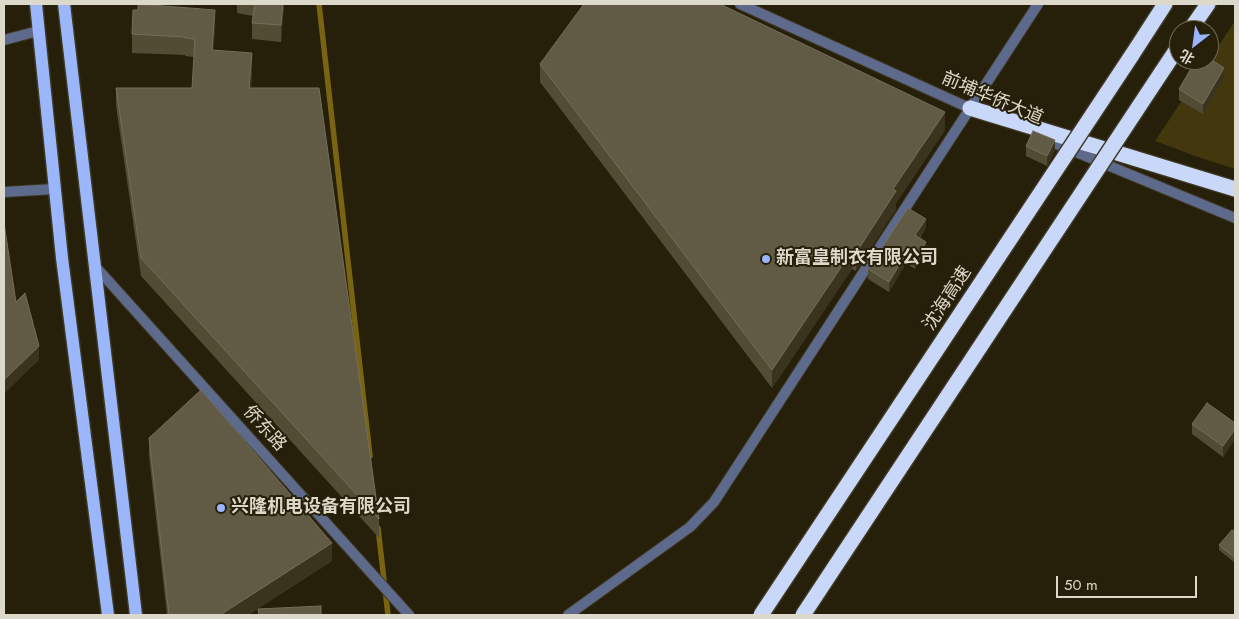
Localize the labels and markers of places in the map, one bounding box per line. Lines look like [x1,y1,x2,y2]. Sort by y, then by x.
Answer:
place label: 新富皇制衣有限公司 [776,248,938,270]
marker: 新富皇制衣有限公司 [760,253,772,265]
place label: 兴隆机电设备有限公司 [231,497,411,519]
marker: 兴隆机电设备有限公司 [215,502,227,514]

